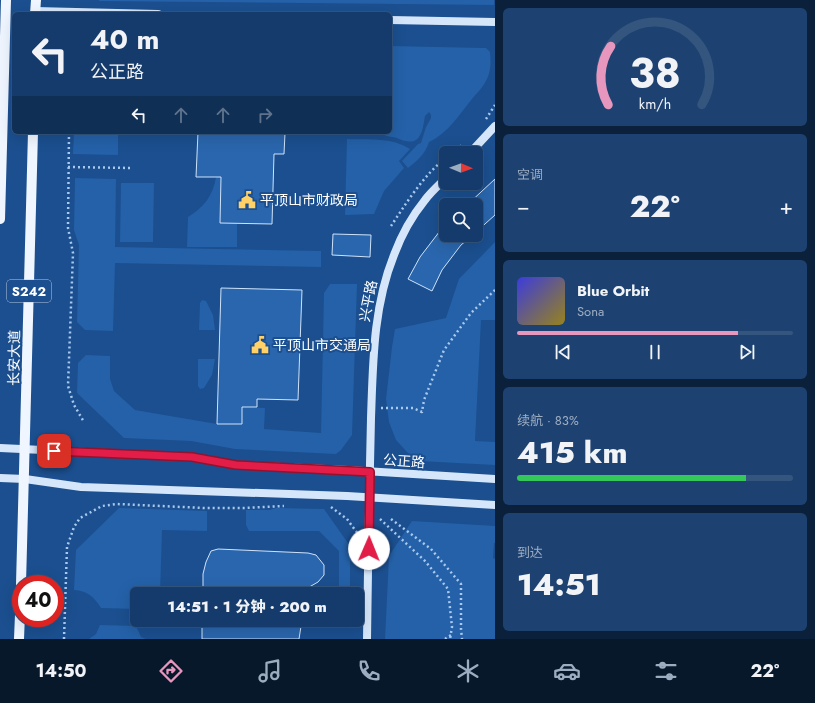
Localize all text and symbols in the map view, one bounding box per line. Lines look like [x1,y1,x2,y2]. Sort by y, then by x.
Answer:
text: 40 m [90,19,159,60]
icon: left [24,28,76,80]
text: 38 [629,43,681,104]
text: 公正路 [90,59,144,85]
text: km/h [639,94,671,114]
icon: left [128,104,150,126]
icon: ahead [170,104,192,126]
icon: ahead [212,104,234,126]
icon: right [254,104,276,126]
north arrow [439,146,483,190]
map controls [439,146,483,242]
text: 空调 [517,165,543,184]
text: 22° [630,185,680,228]
public building icon: 平顶山市财政局 [237,190,257,210]
place label: 平顶山市财政局 [260,190,358,210]
text: − [517,190,530,222]
text: + [779,190,793,222]
button: search [439,198,483,242]
street label: 兴平路 [354,278,382,324]
road number: S242 [7,280,51,302]
text: Blue Orbit [577,280,649,302]
text: Sona [577,302,604,321]
street label: 长安大道 [4,330,24,386]
public building icon: 平顶山市交通局 [250,335,270,355]
place label: 平顶山市交通局 [273,335,371,355]
icon: previous [552,341,574,363]
icon: pause [644,341,666,363]
icon: next [736,341,758,363]
text: 续航 · 83% [517,411,579,430]
text: 415 km [517,431,627,474]
pin [37,434,71,468]
icon: arrive [43,440,65,462]
street label: 公正路 [382,450,426,472]
position arrow [348,528,390,570]
text: 到达 [517,543,543,562]
text: 14:51 [517,563,601,606]
speed limit sign: 40 [12,575,64,627]
text: 14:51 · 1 分钟 · 200 m [167,596,327,618]
icon: directions [157,657,185,685]
icon: music [256,657,284,685]
icon: phone [355,657,383,685]
icon: climate [454,657,482,685]
icon: car [553,657,581,685]
icon: filters [652,657,680,685]
text: 14:50 [35,658,86,684]
text: 22° [751,658,779,684]

